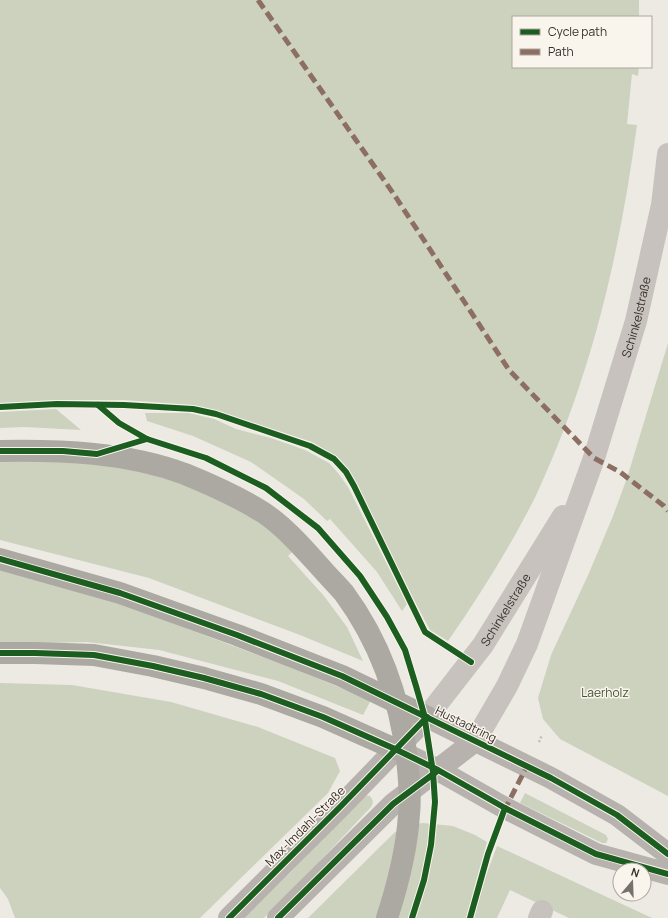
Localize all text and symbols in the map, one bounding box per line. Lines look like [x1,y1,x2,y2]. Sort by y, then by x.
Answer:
legend [512,16,652,68]
text: Cycle path [548,23,607,40]
text: Path [548,43,574,60]
street label: Schinkelstraße [617,275,654,359]
street label: Schinkelstraße [476,570,534,649]
park label: Laerholz [581,684,629,701]
street label: Hustadtring [432,702,500,746]
street label: Max-Imdahl-Straße [261,782,349,870]
north arrow [612,862,652,902]
text: N [629,864,642,880]

